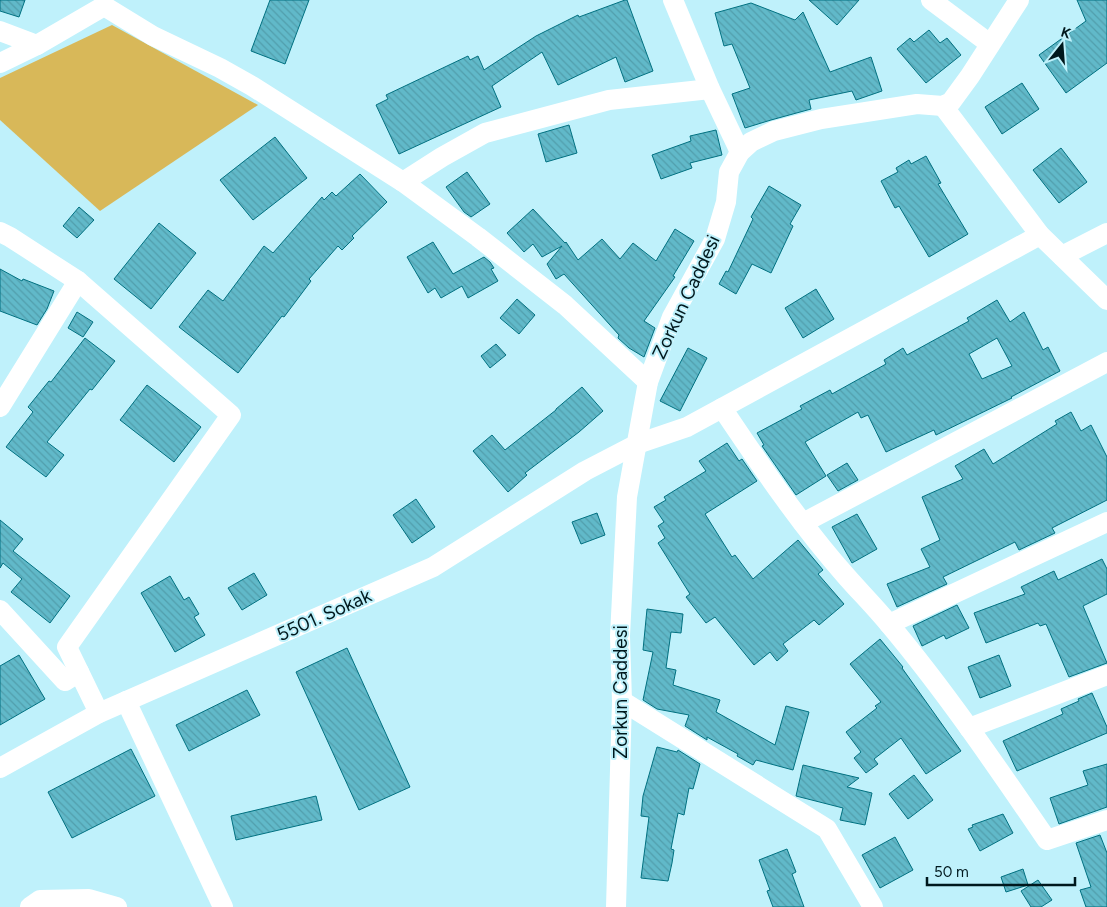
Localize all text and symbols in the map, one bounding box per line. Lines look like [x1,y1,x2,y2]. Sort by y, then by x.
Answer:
north arrow [1037,20,1087,70]
text: K [1059,24,1073,43]
street label: Zorkun Caddesi [647,231,725,363]
street label: 5501. Sokak [273,584,376,646]
street label: Zorkun Caddesi [609,625,632,759]
scale bar [927,854,1074,886]
text: 50 m [934,863,969,881]

